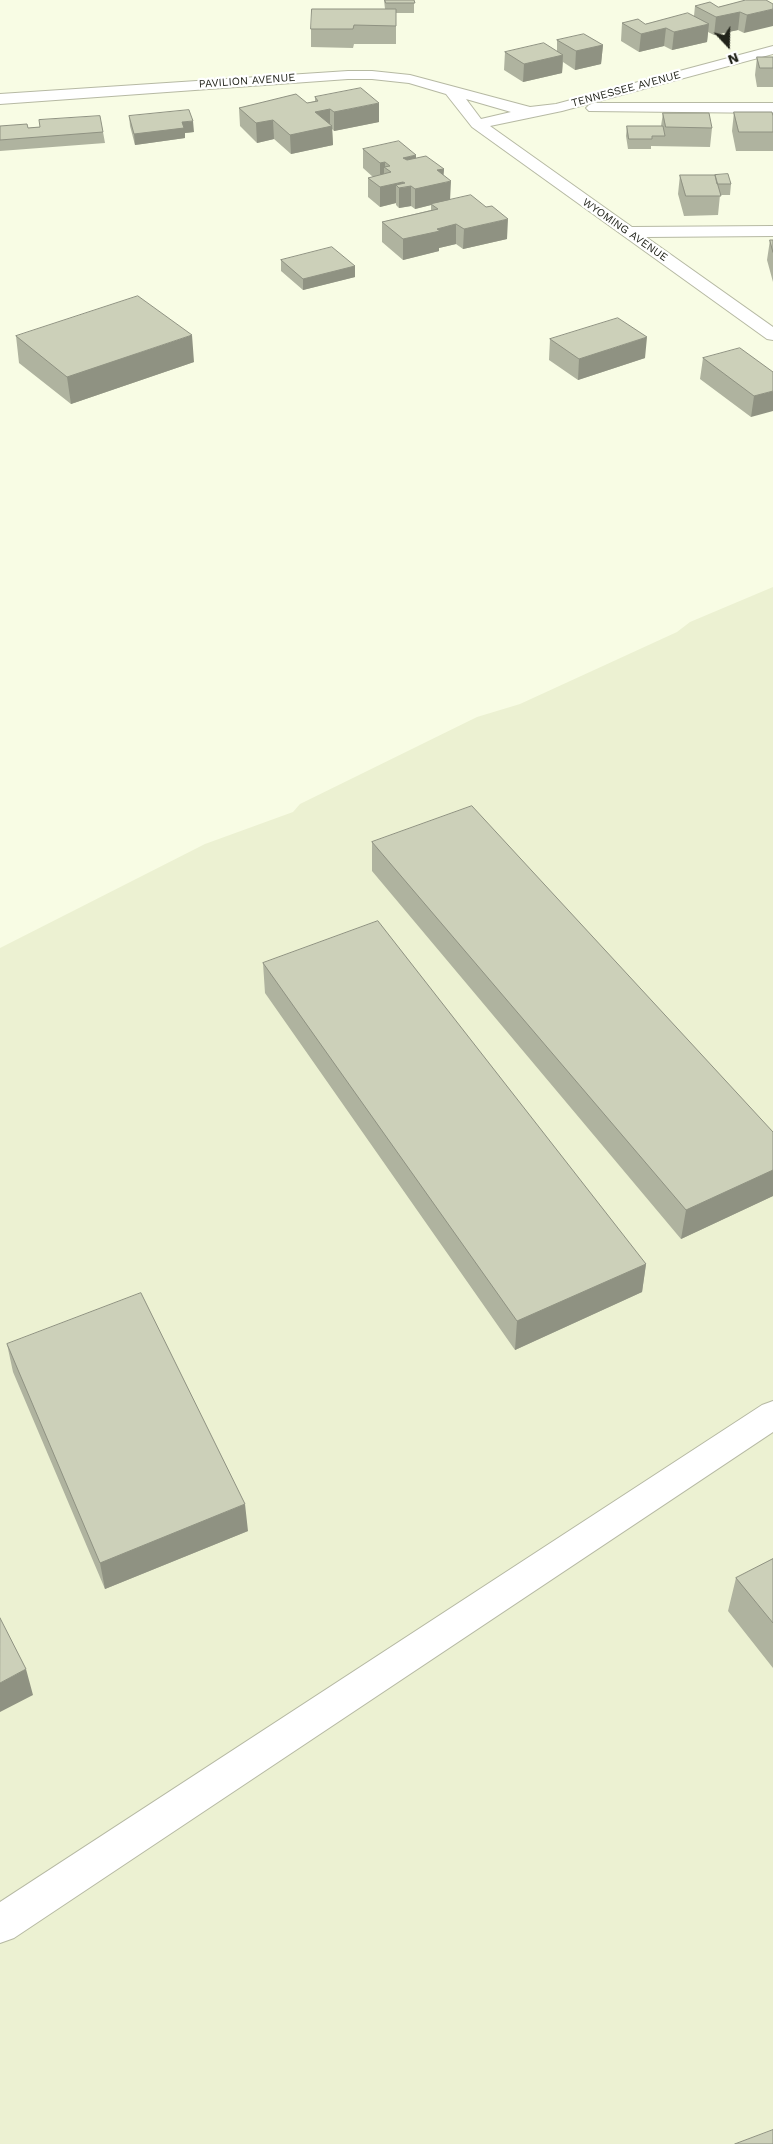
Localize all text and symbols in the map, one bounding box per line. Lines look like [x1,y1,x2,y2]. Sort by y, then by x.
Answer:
north arrow [703,20,753,70]
text: N [726,50,741,68]
street label: TENNESSEE AVENUE [570,68,682,110]
street label: PAVILION AVENUE [198,71,296,91]
street label: WYOMING AVENUE [580,196,670,264]

